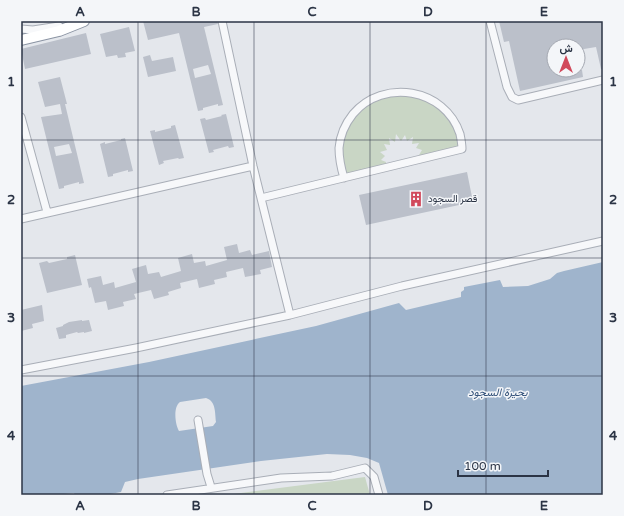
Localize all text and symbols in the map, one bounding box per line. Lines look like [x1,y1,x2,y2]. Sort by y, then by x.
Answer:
text: A [75,4,85,20]
text: B [191,4,201,20]
text: C [307,4,317,20]
text: D [423,4,433,20]
text: E [540,4,548,20]
north arrow [546,38,586,78]
text: ش [559,42,573,55]
text: 1 [7,74,15,90]
text: 1 [609,74,617,90]
building icon: قصر السجود [407,190,425,208]
text: 2 [7,192,15,208]
text: 2 [609,192,617,208]
place label: قصر السجود [428,193,478,205]
text: 3 [7,310,15,326]
text: 3 [609,310,617,326]
water label: بحيرة السجود [468,386,528,399]
text: 4 [7,428,16,444]
text: 4 [609,428,618,444]
scale bar [458,452,548,478]
text: 100 m [464,459,501,473]
text: A [75,498,85,514]
text: B [191,498,201,514]
text: C [307,498,317,514]
text: D [423,498,433,514]
text: E [540,498,548,514]

